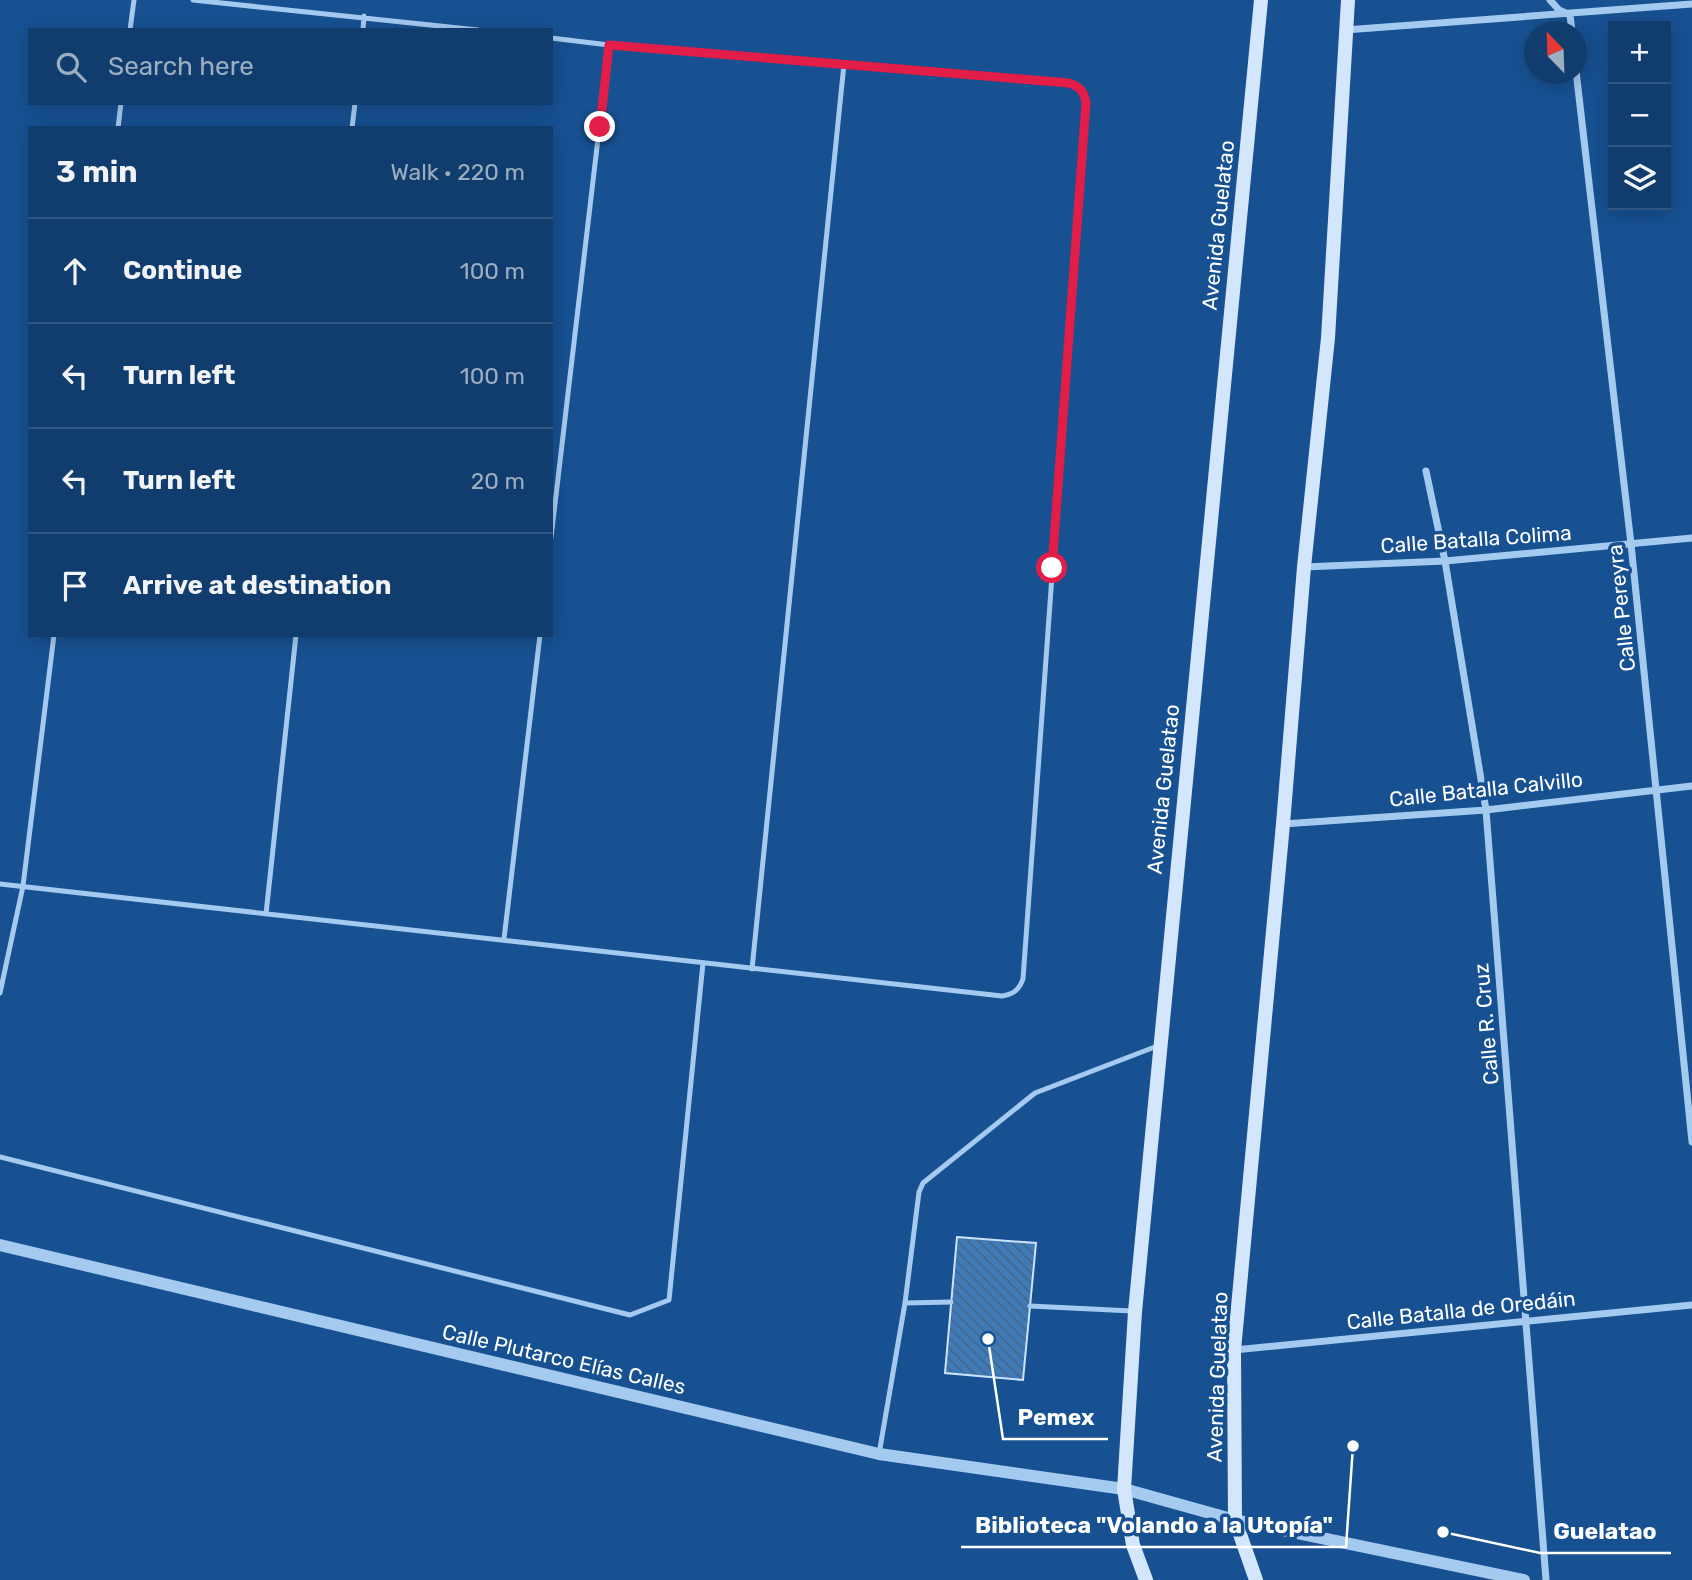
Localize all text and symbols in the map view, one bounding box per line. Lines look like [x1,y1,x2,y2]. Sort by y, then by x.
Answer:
north arrow [1524,21,1587,84]
map controls [1608,21,1671,210]
button: + [1608,21,1671,84]
search box [28,28,553,105]
icon: search [52,48,90,86]
text: Search here [108,51,254,82]
button: − [1608,84,1671,147]
route end [584,111,615,142]
street label: Avenida Guelatao [1197,139,1239,311]
button: layers [1608,147,1671,210]
text: 3 min [56,154,138,190]
text: Walk · 220 m [391,158,525,186]
icon: ahead [56,252,94,290]
text: Continue [123,255,242,286]
text: 100 m [460,257,525,285]
icon: left [56,357,94,395]
text: Turn left [123,360,235,391]
text: 100 m [460,362,525,390]
icon: left [56,462,94,500]
text: Turn left [123,465,235,496]
text: 20 m [471,467,525,495]
street label: Calle Batalla Colima [1380,520,1572,558]
street label: Calle Pereyra [1602,543,1640,673]
route start [1036,552,1067,583]
icon: arrive [56,567,94,605]
text: Arrive at destination [123,570,391,601]
street label: Avenida Guelatao [1142,703,1184,875]
street label: Calle Batalla Calvillo [1388,766,1584,812]
street label: Calle R. Cruz [1468,962,1504,1086]
street label: Calle Batalla de Oredáin [1345,1286,1577,1334]
street label: Avenida Guelatao [1202,1291,1232,1463]
street label: Calle Plutarco Elías Calles [440,1319,688,1399]
callout: Pemex [1003,1395,1108,1439]
text: Pemex [1018,1403,1095,1431]
callout: Biblioteca "Volando a la Utopía" [961,1503,1346,1547]
callout: Guelatao [1540,1509,1671,1553]
text: Biblioteca "Volando a la Utopía" [975,1511,1333,1539]
text: Guelatao [1553,1517,1657,1545]

